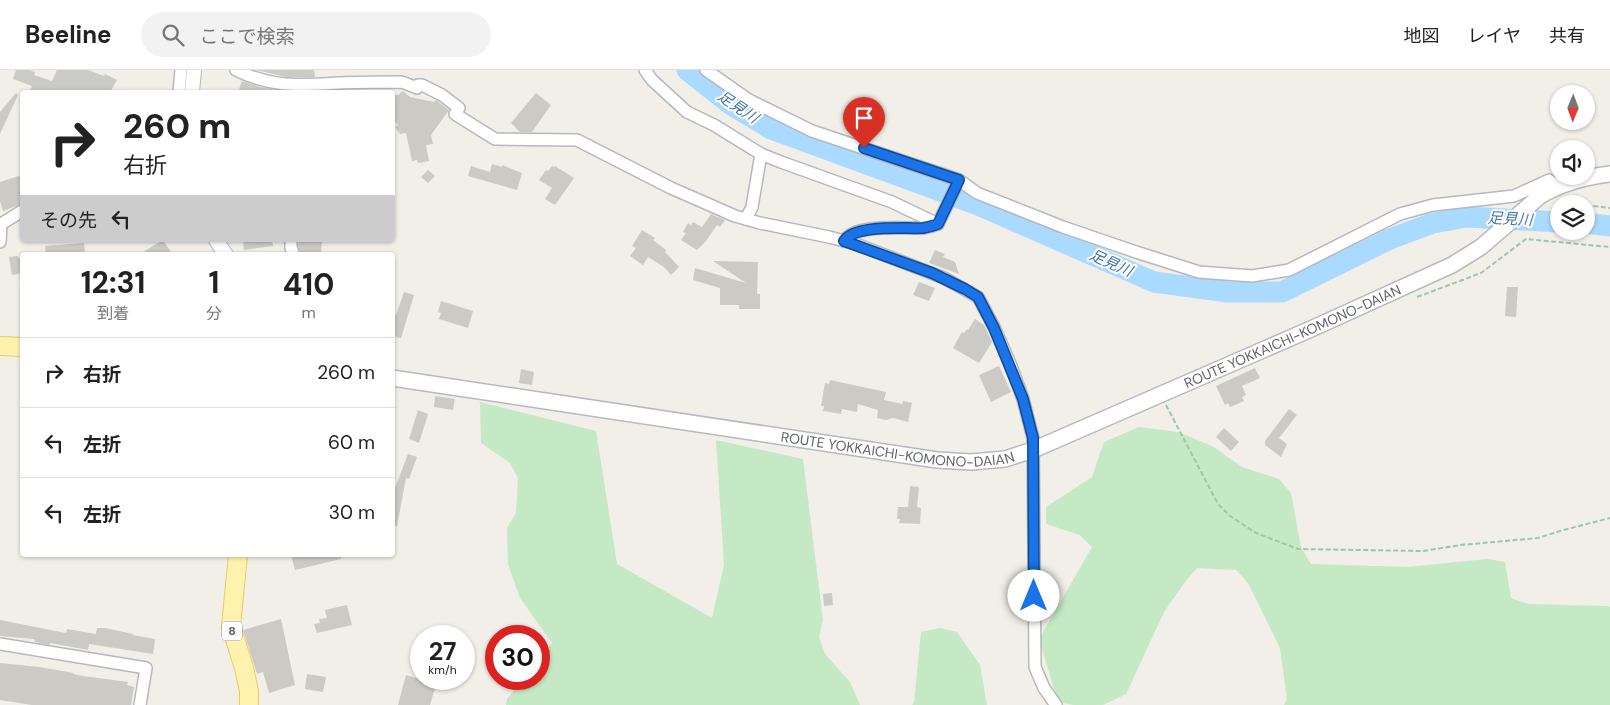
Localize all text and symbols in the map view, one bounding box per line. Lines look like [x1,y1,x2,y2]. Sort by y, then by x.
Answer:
search box [141,12,491,57]
text: Beeline [25,19,111,50]
icon: search [159,21,187,49]
text: ここで検索 [199,24,294,49]
text: 地図 [1404,24,1440,48]
text: レイヤ [1468,24,1521,48]
text: 共有 [1549,24,1585,48]
north arrow [1550,85,1595,130]
map controls [1550,85,1595,240]
water label: 足見川 [714,86,764,129]
pin [843,97,885,148]
text: 260 m [123,103,231,149]
icon: arrive [850,104,878,132]
icon: right [40,110,105,175]
button: sound [1550,140,1595,185]
text: 右折 [123,151,167,180]
button: layers [1550,195,1595,240]
icon: left [107,205,135,233]
text: その先 [40,208,97,233]
water label: 足見川 [1487,208,1535,230]
water label: 足見川 [1086,245,1137,282]
text: 12:31 [81,263,145,302]
text: 1 [209,263,220,302]
text: 410 [283,265,334,304]
street label: ROUTE YOKKAICHI-KOMONO-DAIAN [1181,280,1404,392]
text: m [301,302,316,323]
text: 到着 [97,303,129,324]
text: 分 [206,303,222,324]
icon: right [40,359,68,387]
text: 260 m [317,360,375,385]
text: 右折 [83,362,121,387]
street label: ROUTE YOKKAICHI-KOMONO-DAIAN [780,428,1017,471]
icon: left [40,429,68,457]
text: 60 m [328,430,375,455]
text: 左折 [83,432,121,457]
icon: left [40,499,68,527]
text: 30 m [329,500,375,525]
text: 左折 [83,502,121,527]
position arrow [1007,569,1059,621]
road number: 8 [222,622,242,640]
speed limit sign: 30 [485,625,550,690]
text: 27 [429,635,456,668]
text: km/h [428,662,457,678]

